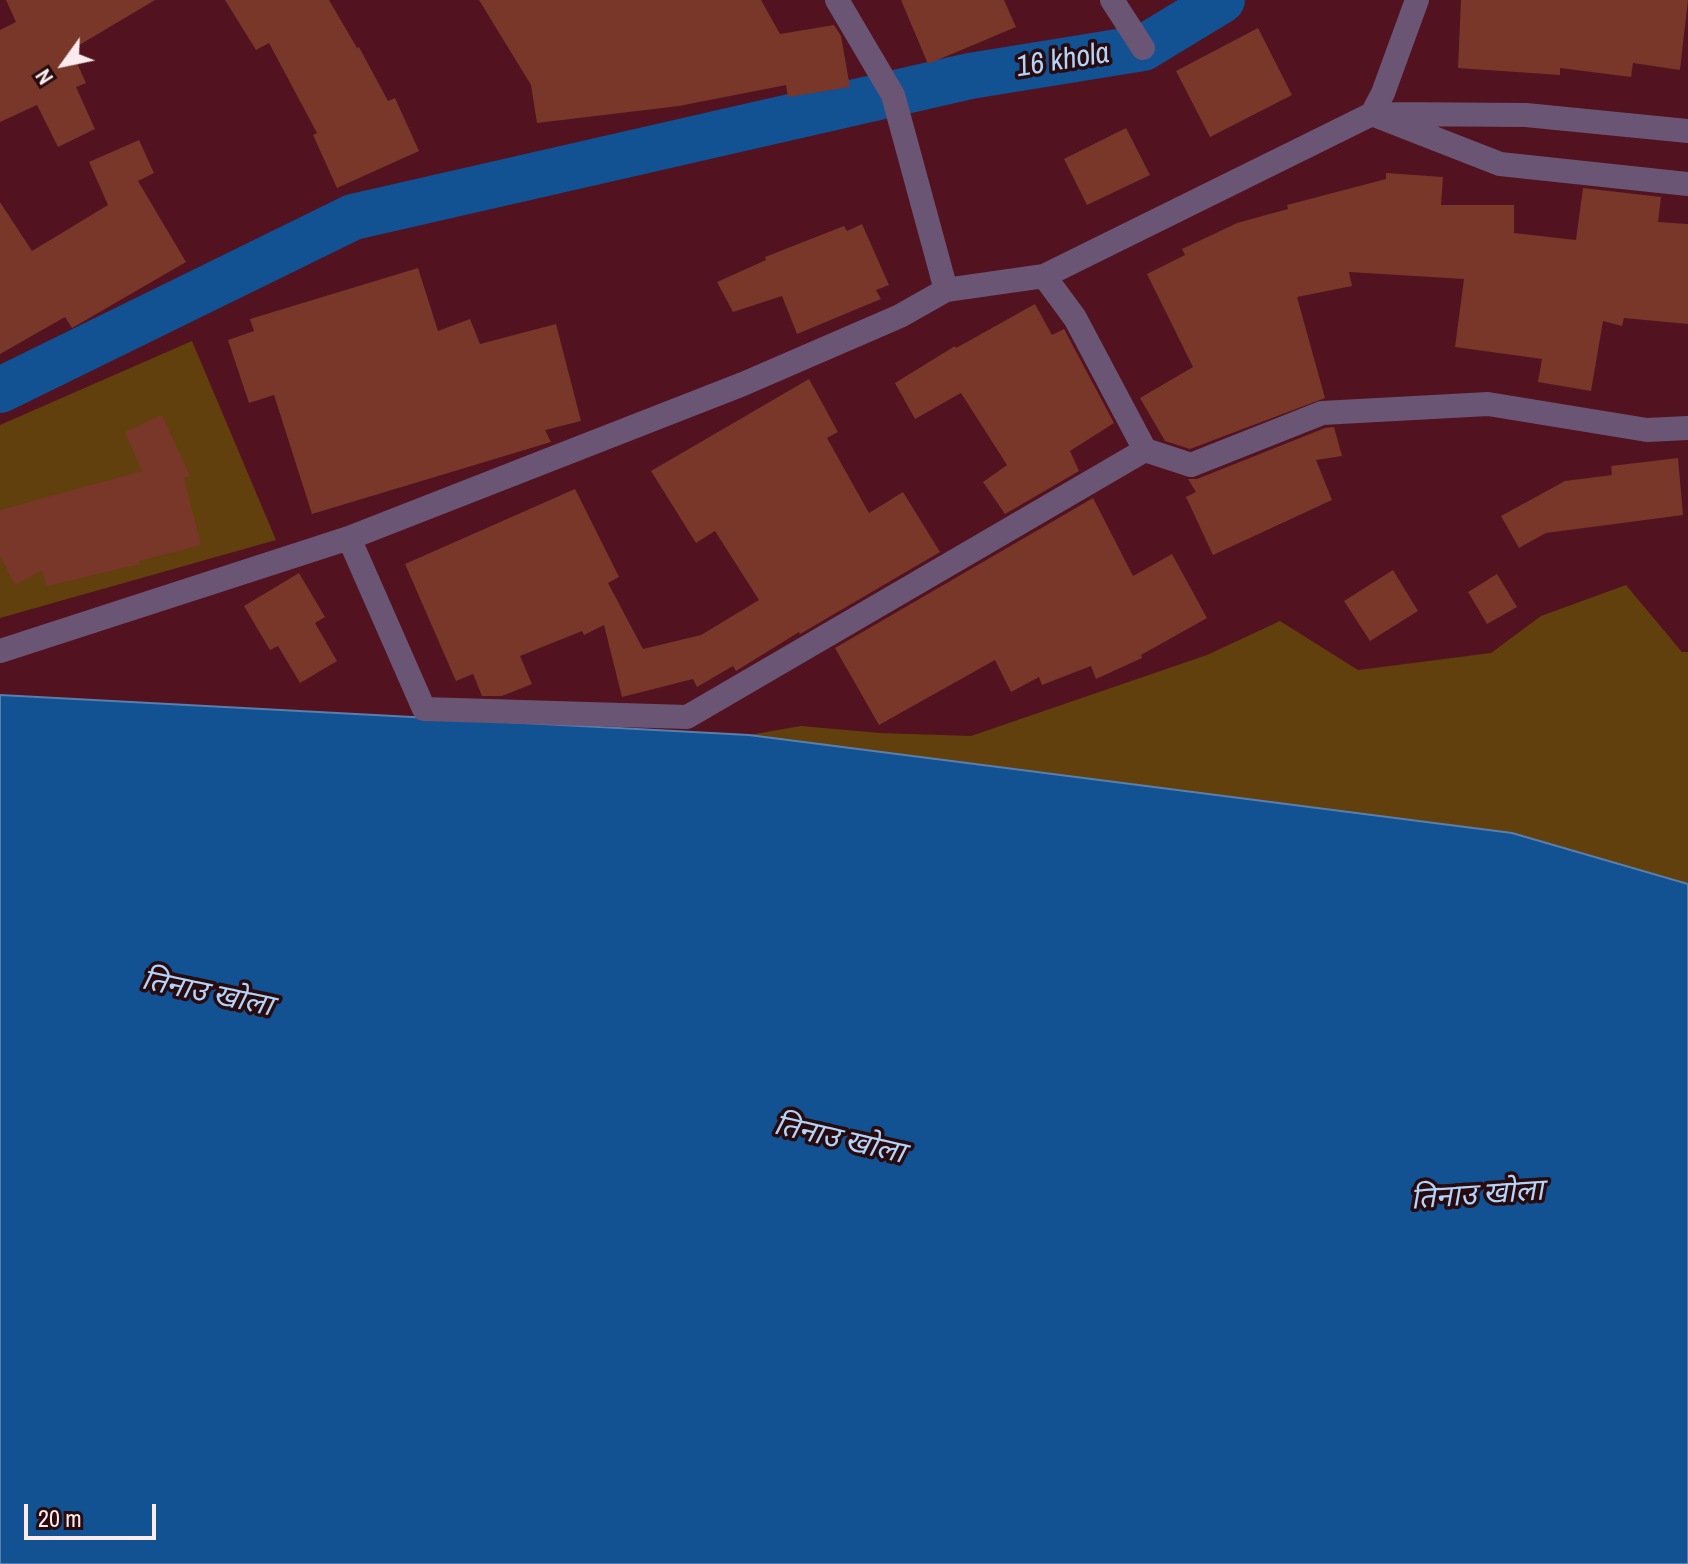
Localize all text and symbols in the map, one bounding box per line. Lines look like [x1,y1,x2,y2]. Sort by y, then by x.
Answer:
north arrow [24,24,104,104]
water label: 16 khola [1014,36,1112,86]
text: N [28,63,60,91]
water label: तिनाउ खोला [138,963,276,1025]
water label: तिनाउ खोला [770,1108,908,1172]
water label: तिनाउ खोला [1409,1173,1545,1219]
scale bar [28,1488,160,1538]
text: 20 m [38,1502,82,1534]

